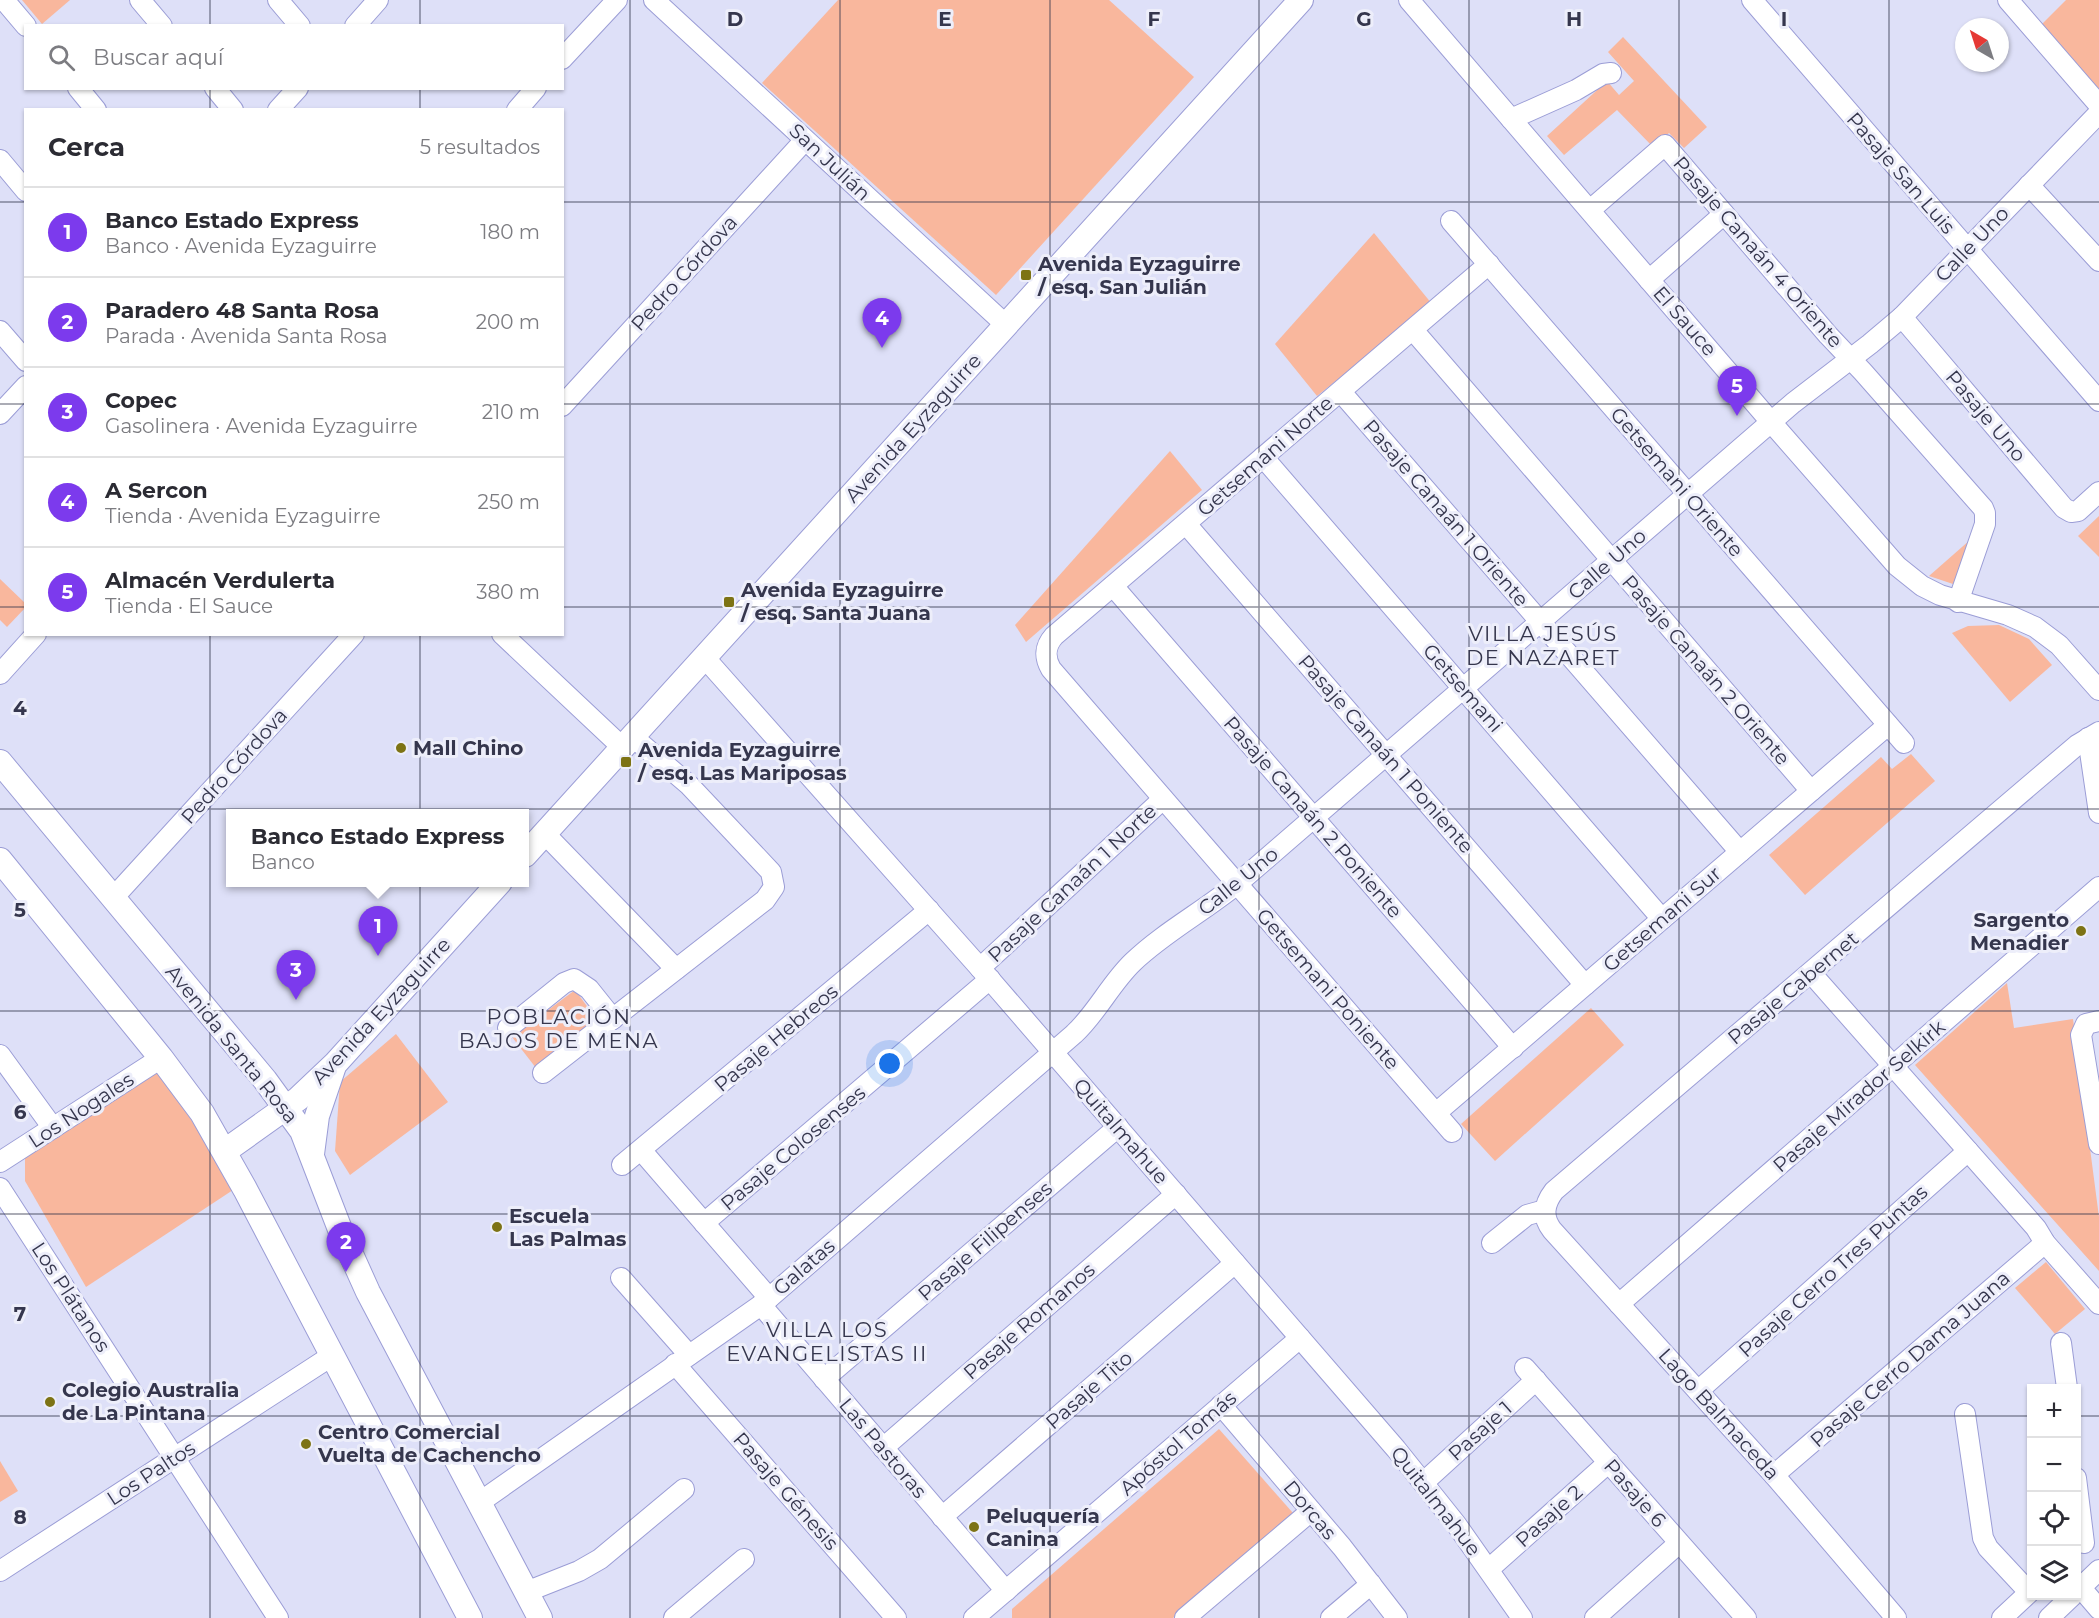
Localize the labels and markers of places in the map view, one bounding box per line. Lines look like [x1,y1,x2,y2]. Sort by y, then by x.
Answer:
place label: Avenida Eyzaguirre / esq. San Julián [1037,252,1241,299]
marker: Avenida Eyzaguirre / esq. San Julián [1019,268,1033,282]
pin: 4 [862,298,902,348]
pin: 5 [1718,366,1756,416]
place label: Avenida Eyzaguirre / esq. Santa Juana [740,578,944,625]
marker: Avenida Eyzaguirre / esq. Santa Juana [722,595,736,609]
place label: Mall Chino [413,736,523,760]
place label: Avenida Eyzaguirre / esq. Las Mariposas [637,738,847,785]
marker: Mall Chino [394,741,408,755]
marker: Avenida Eyzaguirre / esq. Las Mariposas [619,755,633,769]
pin: 1 [358,906,398,956]
place label: Sargento Menadier [1970,908,2069,955]
marker: Sargento Menadier [2074,924,2088,938]
pin: 3 [276,950,316,1000]
place label: Escuela Las Palmas [509,1204,627,1251]
marker: Escuela Las Palmas [490,1220,504,1234]
pin: 2 [326,1222,366,1272]
place label: Colegio Australia de La Pintana [62,1378,239,1425]
marker: Colegio Australia de La Pintana [43,1395,57,1409]
place label: Centro Comercial Vuelta de Cachencho [317,1420,541,1467]
marker: Centro Comercial Vuelta de Cachencho [299,1437,313,1451]
place label: Peluquería Canina [986,1504,1100,1551]
marker: Peluquería Canina [967,1520,981,1534]

